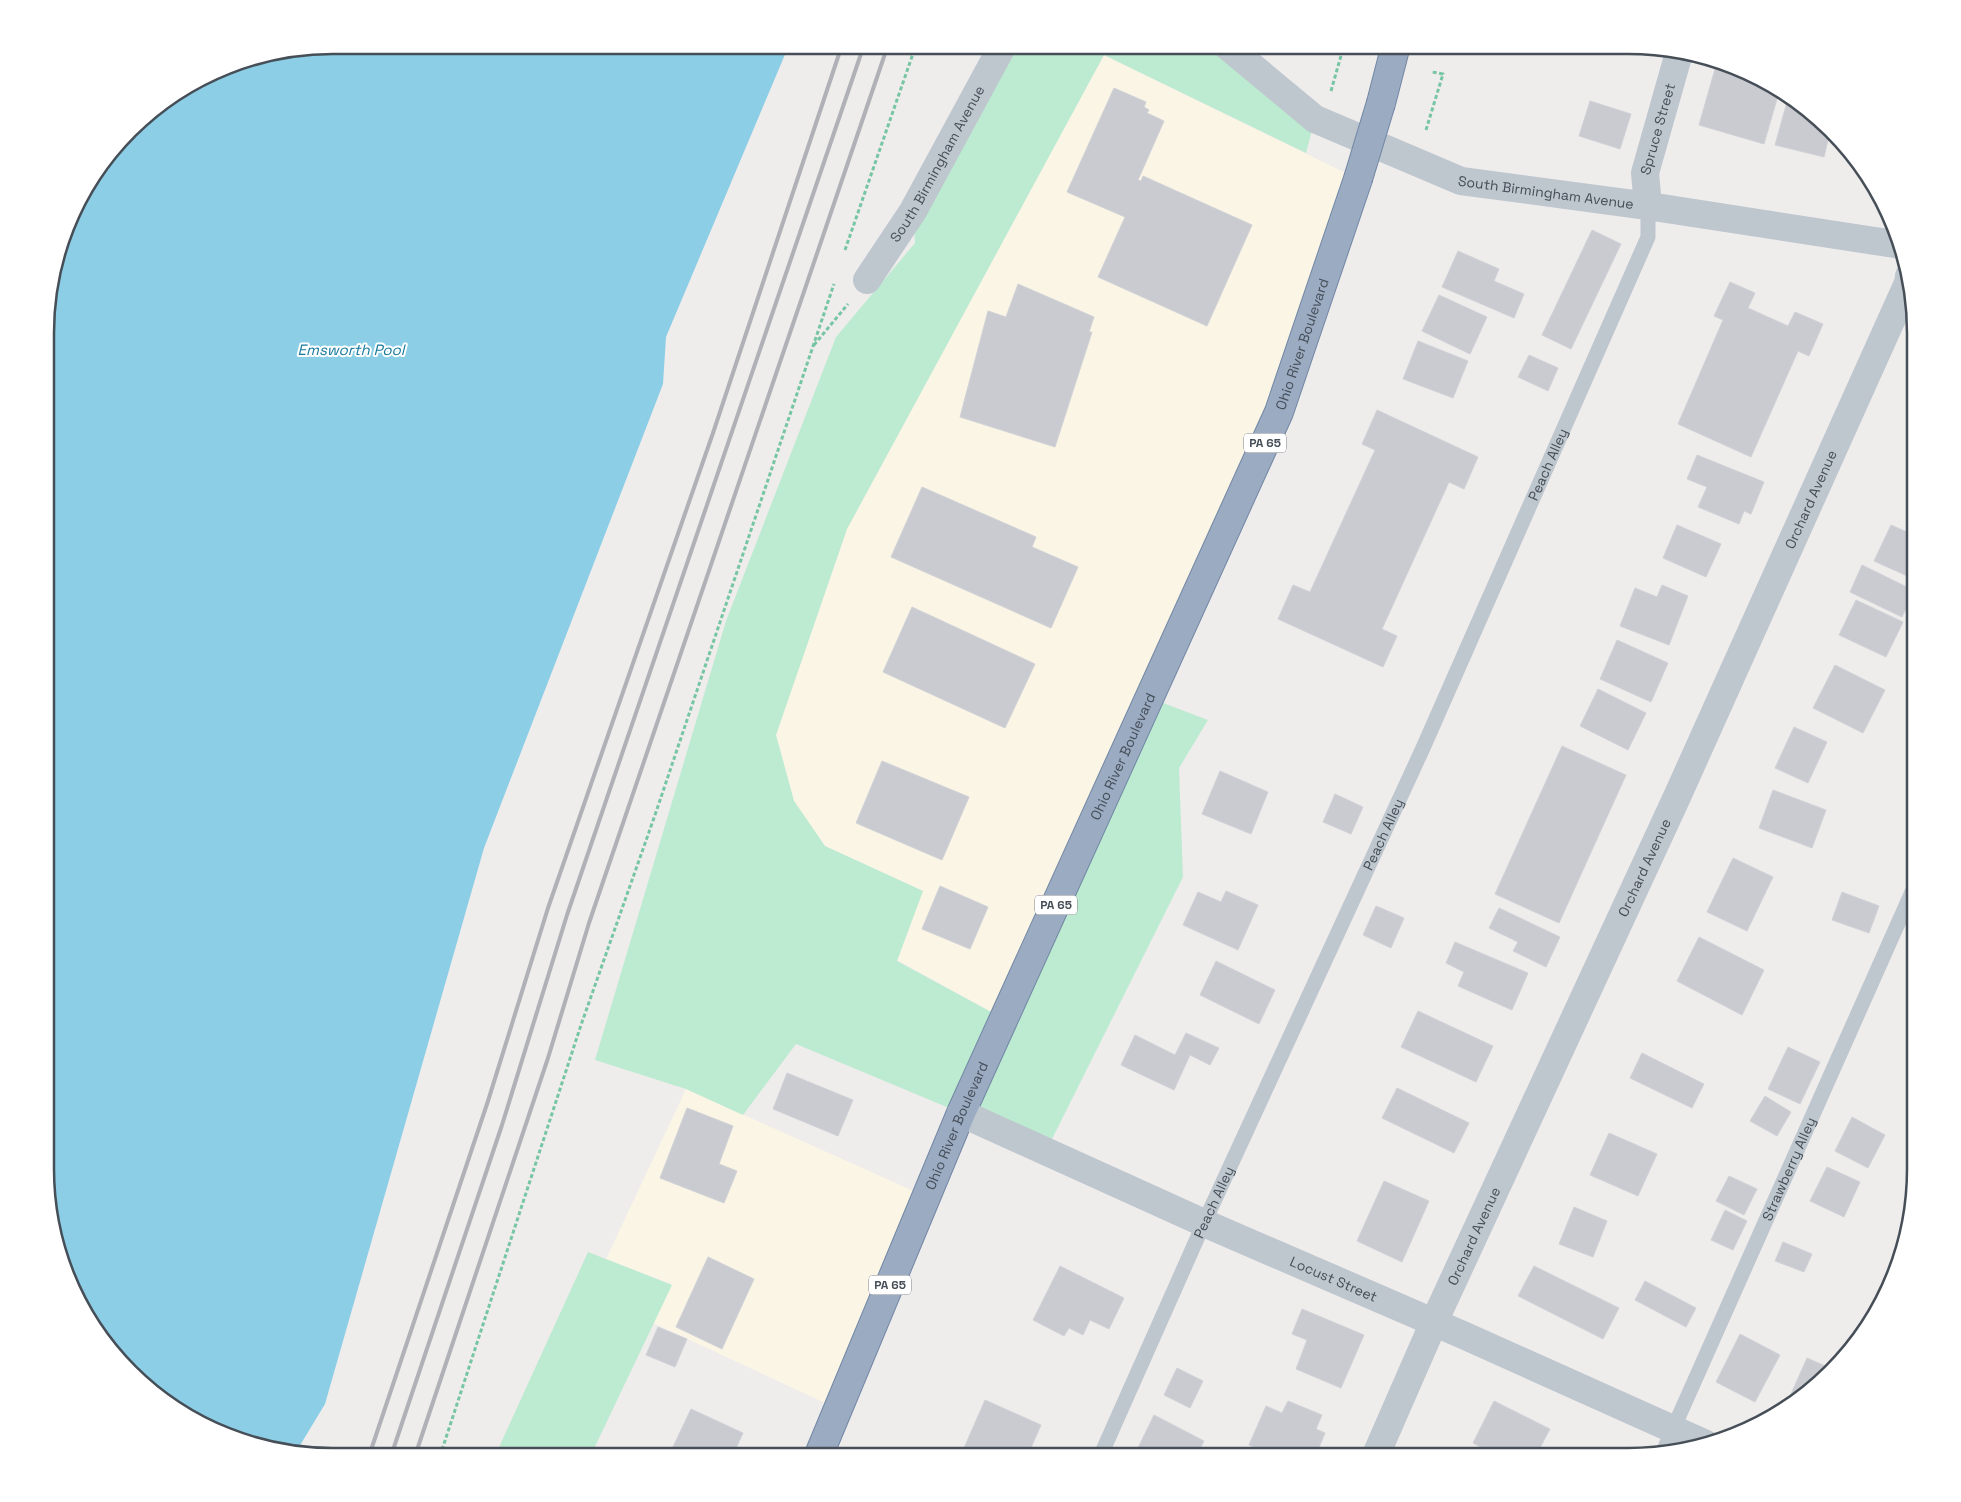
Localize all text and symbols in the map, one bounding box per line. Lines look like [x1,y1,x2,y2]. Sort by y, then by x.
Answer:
street label: Spruce Street [1636,81,1679,177]
street label: South Birmingham Avenue [886,82,988,246]
street label: South Birmingham Avenue [1457,172,1635,213]
street label: Ohio River Boulevard [1271,276,1333,412]
water label: Emsworth Pool [298,340,407,359]
street label: Peach Alley [1524,425,1572,503]
road number: PA 65 [1244,433,1286,452]
street label: Orchard Avenue [1781,447,1841,552]
street label: Ohio River Boulevard [1086,690,1159,823]
street label: Peach Alley [1359,796,1408,873]
street label: Orchard Avenue [1614,816,1675,920]
road number: PA 65 [1035,896,1077,914]
street label: Ohio River Boulevard [921,1059,992,1193]
street label: Strawberry Alley [1758,1114,1820,1224]
street label: Peach Alley [1189,1163,1238,1241]
street label: Orchard Avenue [1443,1184,1504,1288]
street label: Locust Street [1287,1252,1380,1306]
road number: PA 65 [869,1276,911,1294]

